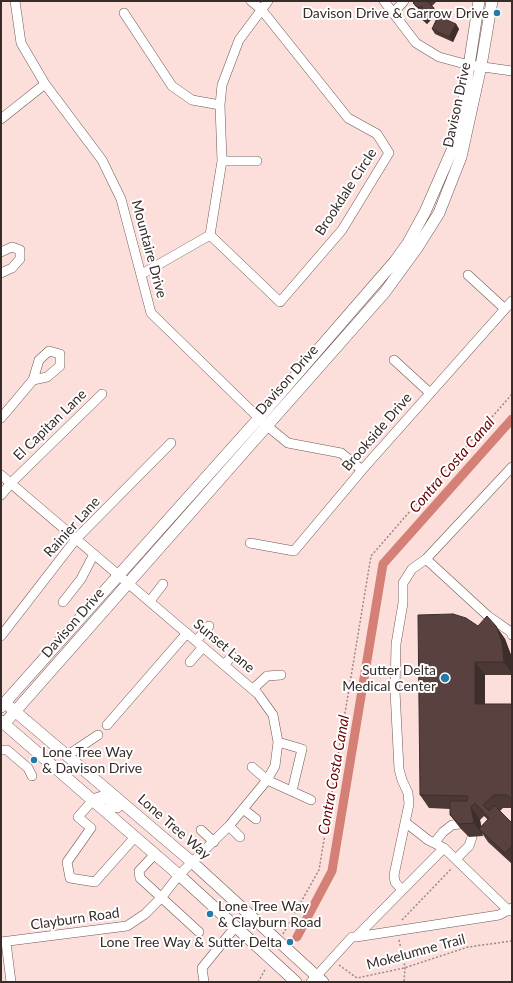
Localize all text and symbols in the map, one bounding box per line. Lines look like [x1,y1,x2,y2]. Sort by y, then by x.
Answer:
place label: Davison Drive & Garrow Drive [302,5,489,21]
marker: Davison Drive & Garrow Drive [492,8,502,18]
street label: Davison Drive [440,61,474,149]
street label: Brookdale Circle [312,145,380,239]
street label: Mountaire Drive [128,198,170,300]
street label: Davison Drive [252,342,322,418]
street label: El Capitan Lane [10,386,90,464]
street label: Brookside Drive [338,389,416,475]
water label: Contra Costa Canal [405,413,499,517]
street label: Rainier Lane [40,493,104,561]
street label: Davison Drive [38,585,108,661]
street label: Sunset Lane [190,616,258,676]
place label: Sutter Delta Medical Center [342,662,436,694]
marker: Sutter Delta Medical Center [439,672,451,684]
water label: Contra Costa Canal [315,714,353,836]
place label: Lone Tree Way & Davison Drive [42,744,142,776]
marker: Lone Tree Way & Davison Drive [29,755,39,765]
street label: Lone Tree Way [134,791,214,863]
place label: Lone Tree Way & Clayburn Road [218,898,321,930]
street label: Clayburn Road [29,904,121,934]
marker: Lone Tree Way & Clayburn Road [205,909,215,919]
street label: Mokelumne Trail [365,931,467,973]
place label: Lone Tree Way & Sutter Delta [100,934,282,950]
marker: Lone Tree Way & Sutter Delta [285,937,295,947]

